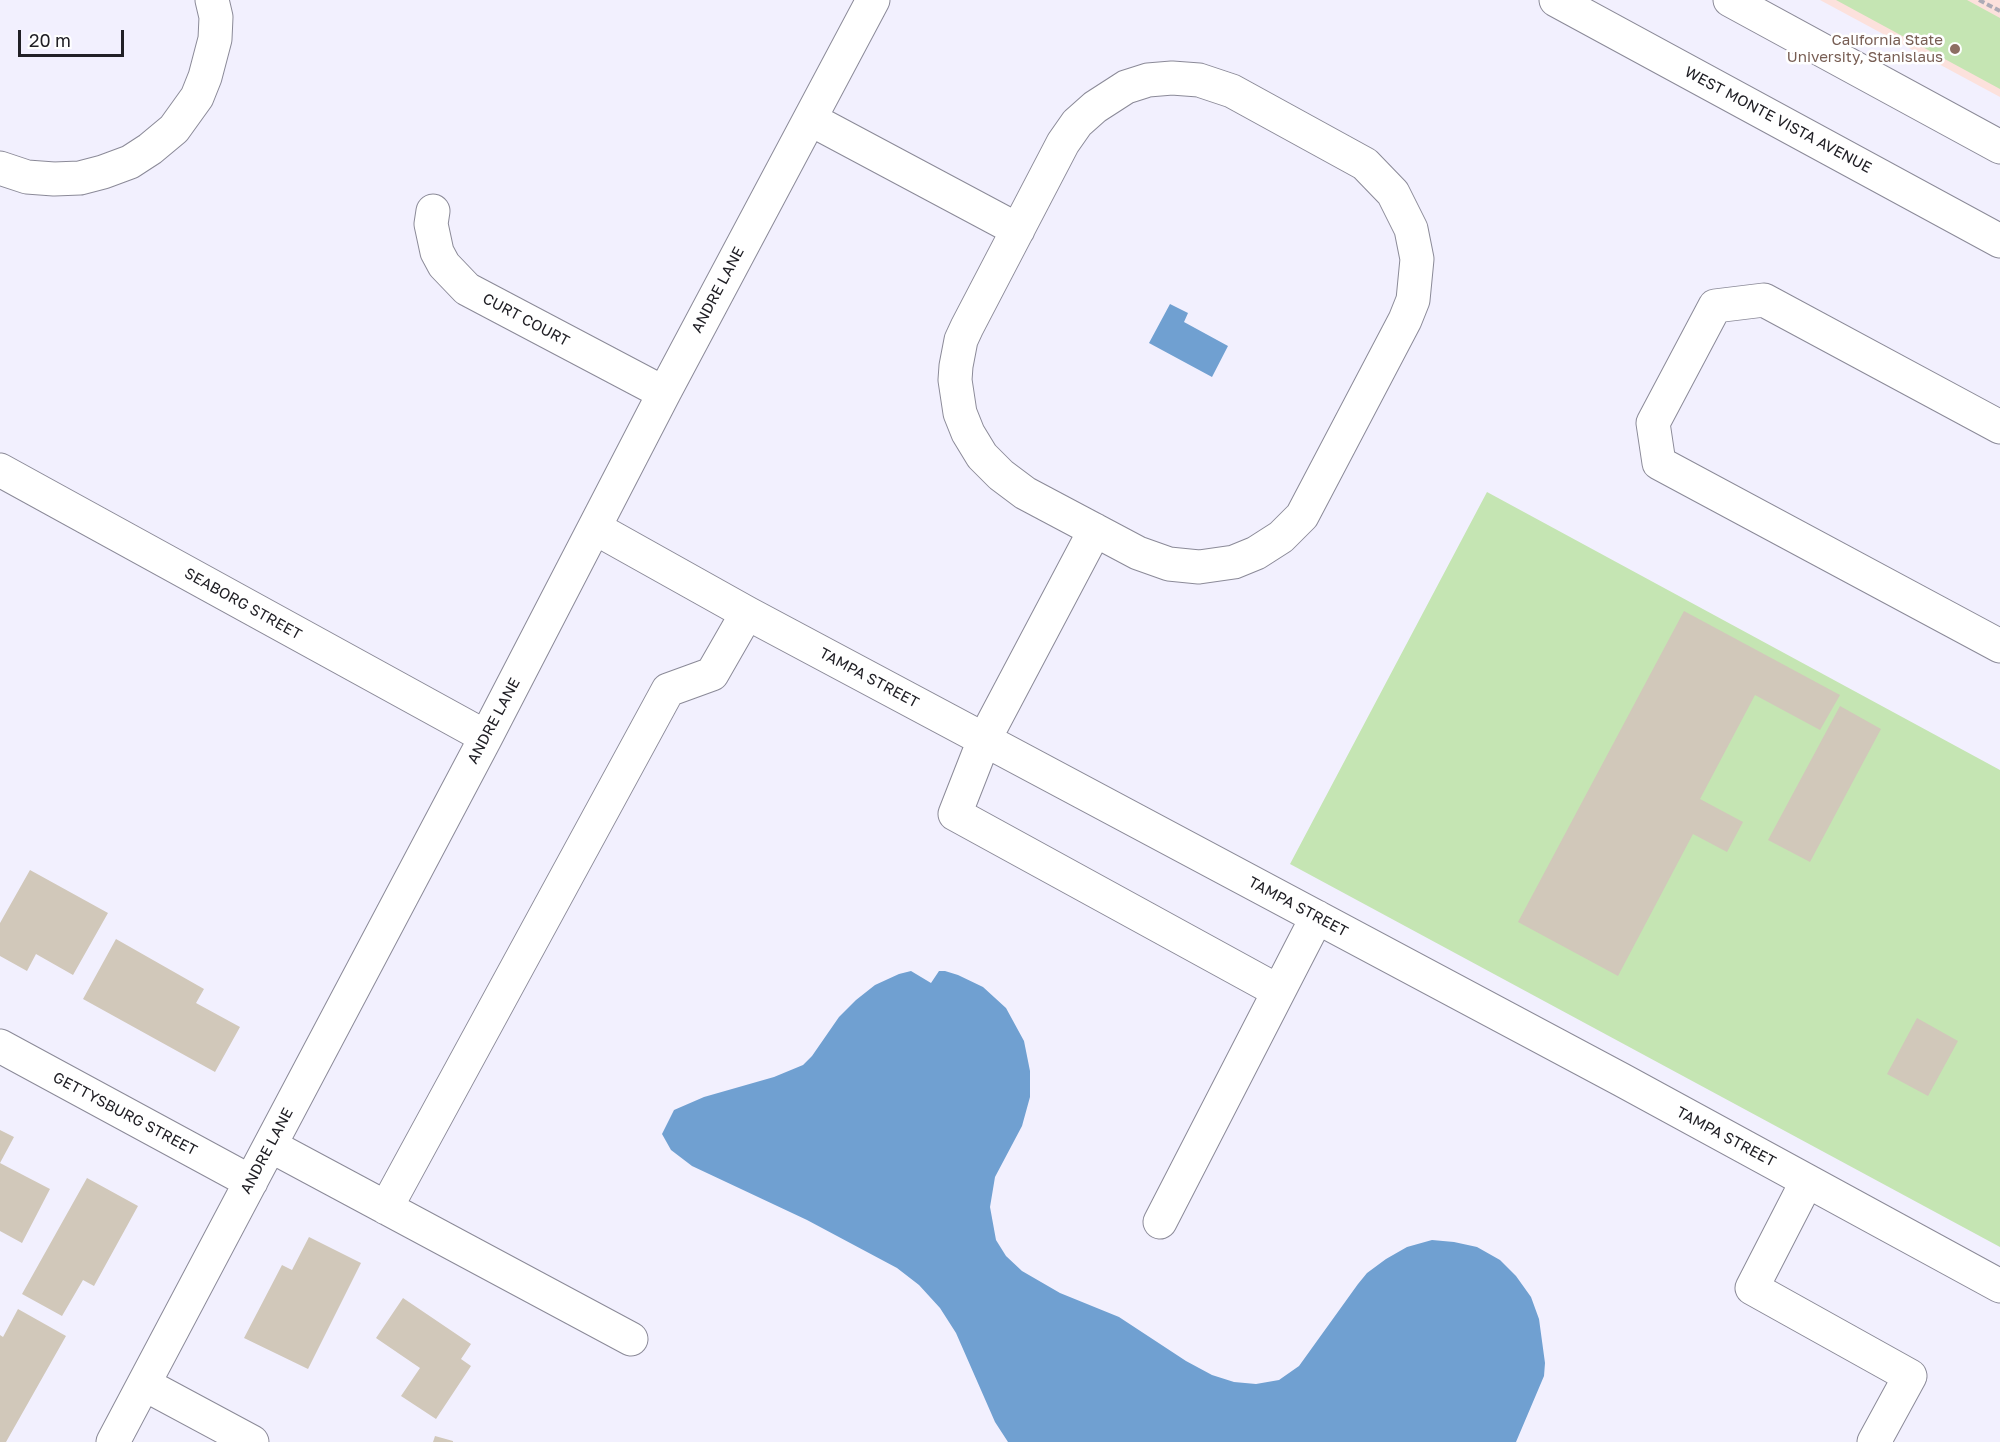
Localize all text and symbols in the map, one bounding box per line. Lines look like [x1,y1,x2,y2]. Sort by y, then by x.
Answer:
scale bar [21,18,128,56]
text: 20 m [29,29,71,51]
place label: California State University, Stanislaus [1787,31,1943,66]
marker: California State University, Stanislaus [1948,42,1962,56]
street label: WEST MONTE VISTA AVENUE [1681,63,1875,177]
street label: ANDRE LANE [688,244,748,336]
street label: CURT COURT [479,290,573,350]
street label: SEABORG STREET [181,564,305,644]
street label: TAMPA STREET [816,644,922,712]
street label: ANDRE LANE [464,675,524,767]
street label: TAMPA STREET [1245,873,1351,941]
street label: GETTYSBURG STREET [50,1068,200,1160]
street label: TAMPA STREET [1673,1103,1779,1171]
street label: ANDRE LANE [237,1105,297,1197]

